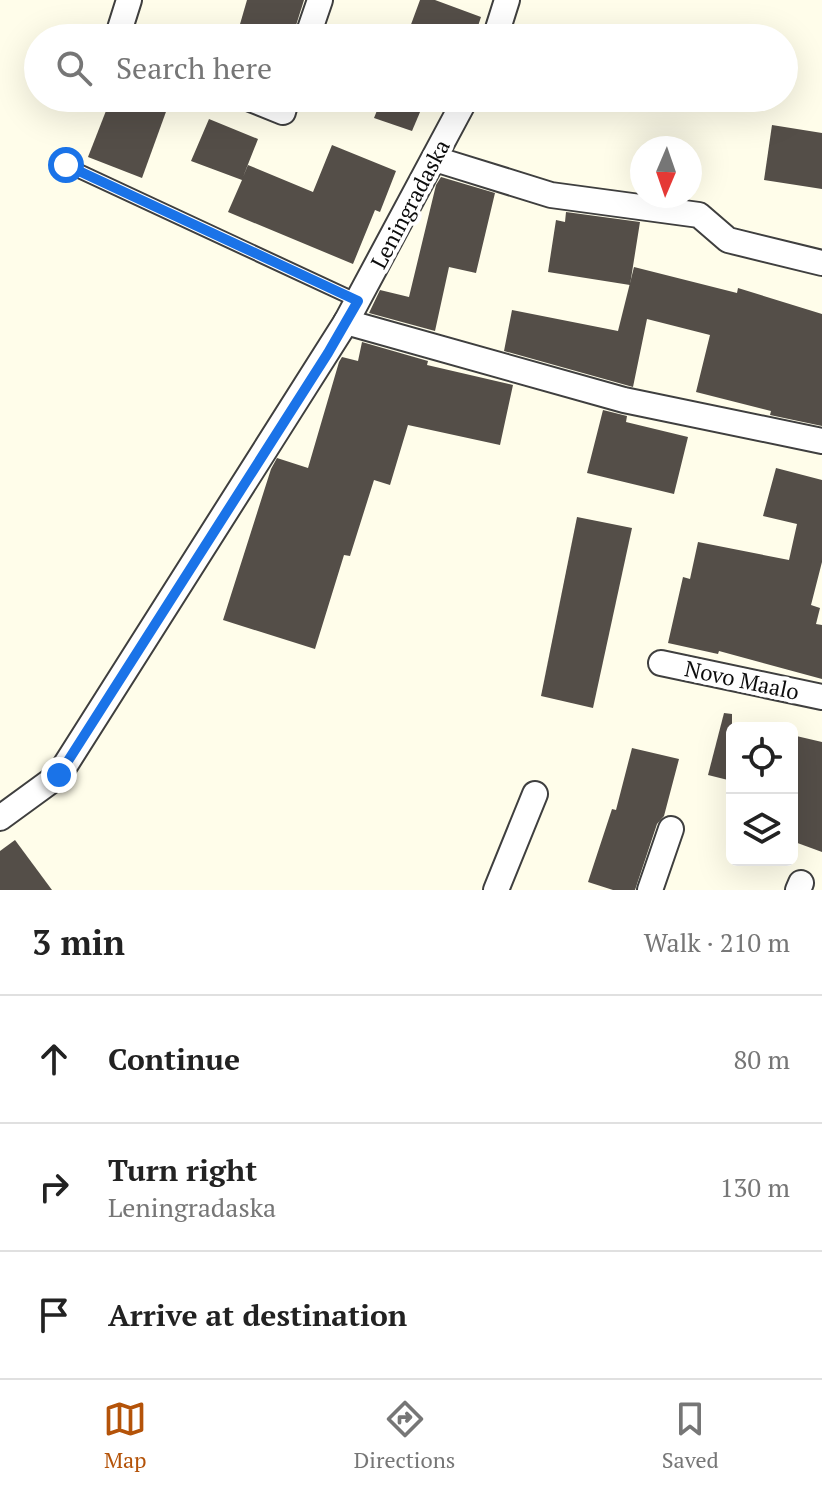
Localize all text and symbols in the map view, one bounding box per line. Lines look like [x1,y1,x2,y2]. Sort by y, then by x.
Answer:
search box [24,24,798,112]
icon: search [52,46,96,90]
text: Search here [116,48,272,88]
street label: Leningradaska [363,134,456,273]
north arrow [630,136,702,208]
route start [48,147,84,183]
street label: Novo Maalo [682,653,802,706]
map controls [726,722,798,866]
button: locate [726,722,798,794]
route end [41,757,77,793]
button: layers [726,794,798,866]
text: 3 min [32,920,125,965]
text: Walk · 210 m [644,925,790,959]
icon: ahead [32,1037,76,1081]
text: Continue [108,1039,240,1079]
text: 80 m [734,1042,790,1076]
text: Turn right [108,1150,257,1190]
icon: right [32,1165,76,1209]
text: 130 m [720,1170,790,1204]
text: Leningradaska [108,1190,276,1224]
icon: arrive [32,1293,76,1337]
text: Arrive at destination [108,1295,407,1335]
tab: Map [103,1397,147,1474]
tab: Directions [354,1397,455,1474]
tab: Saved [662,1397,719,1474]

